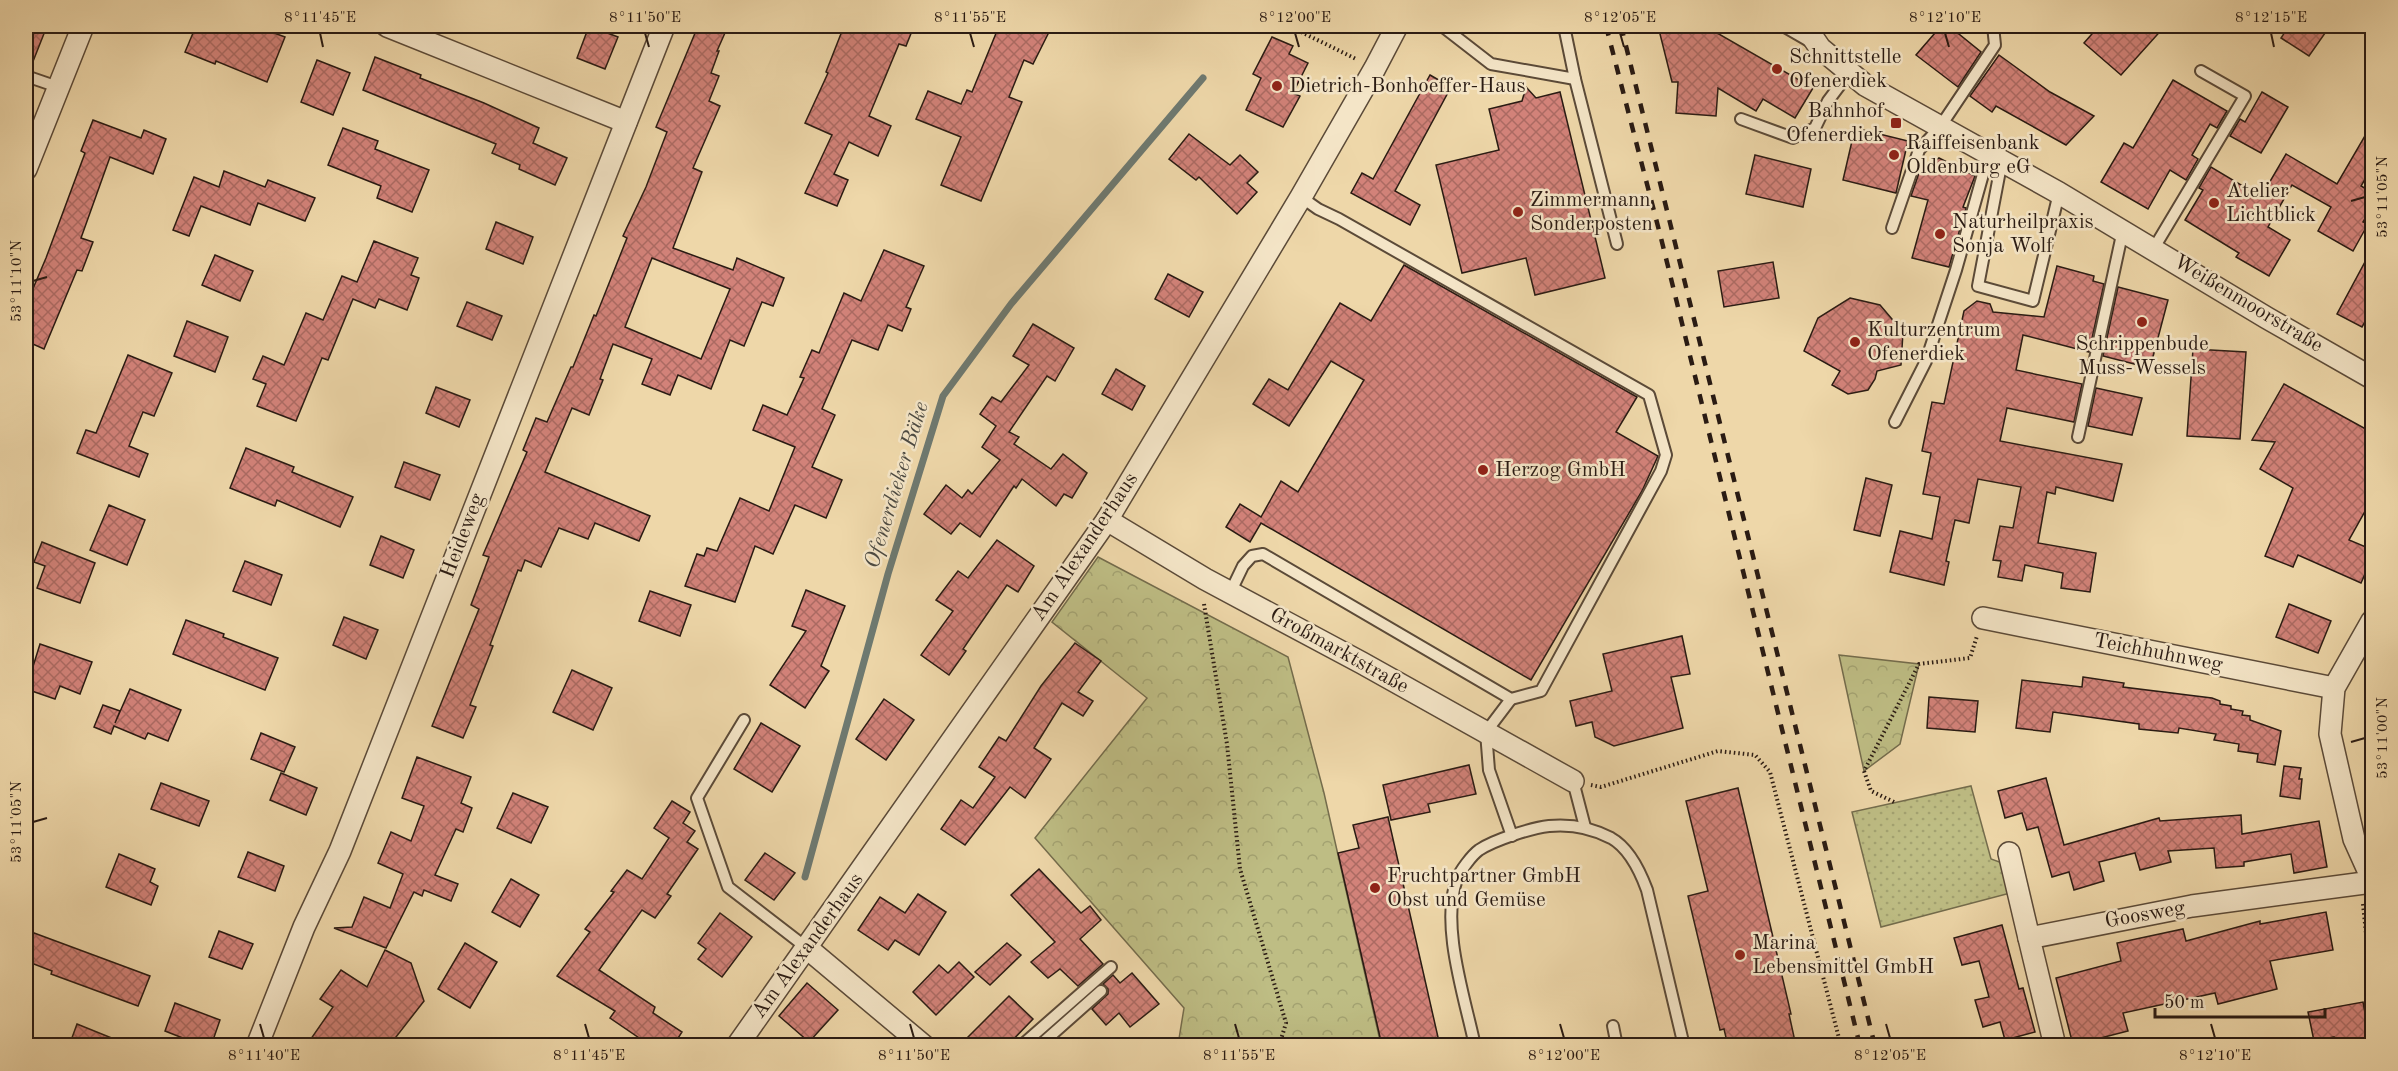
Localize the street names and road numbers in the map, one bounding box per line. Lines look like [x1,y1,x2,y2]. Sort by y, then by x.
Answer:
street label: Weißenmoorstraße [2170,251,2326,357]
street label: Am Alexanderhaus [1028,469,1142,625]
street label: Heideweg [437,490,489,581]
street label: Großmarktstraße [1266,604,1412,698]
street label: Teichhuhnweg [2092,630,2225,676]
street label: Am Alexanderhaus [748,869,868,1023]
street label: Goosweg [2103,897,2188,932]

